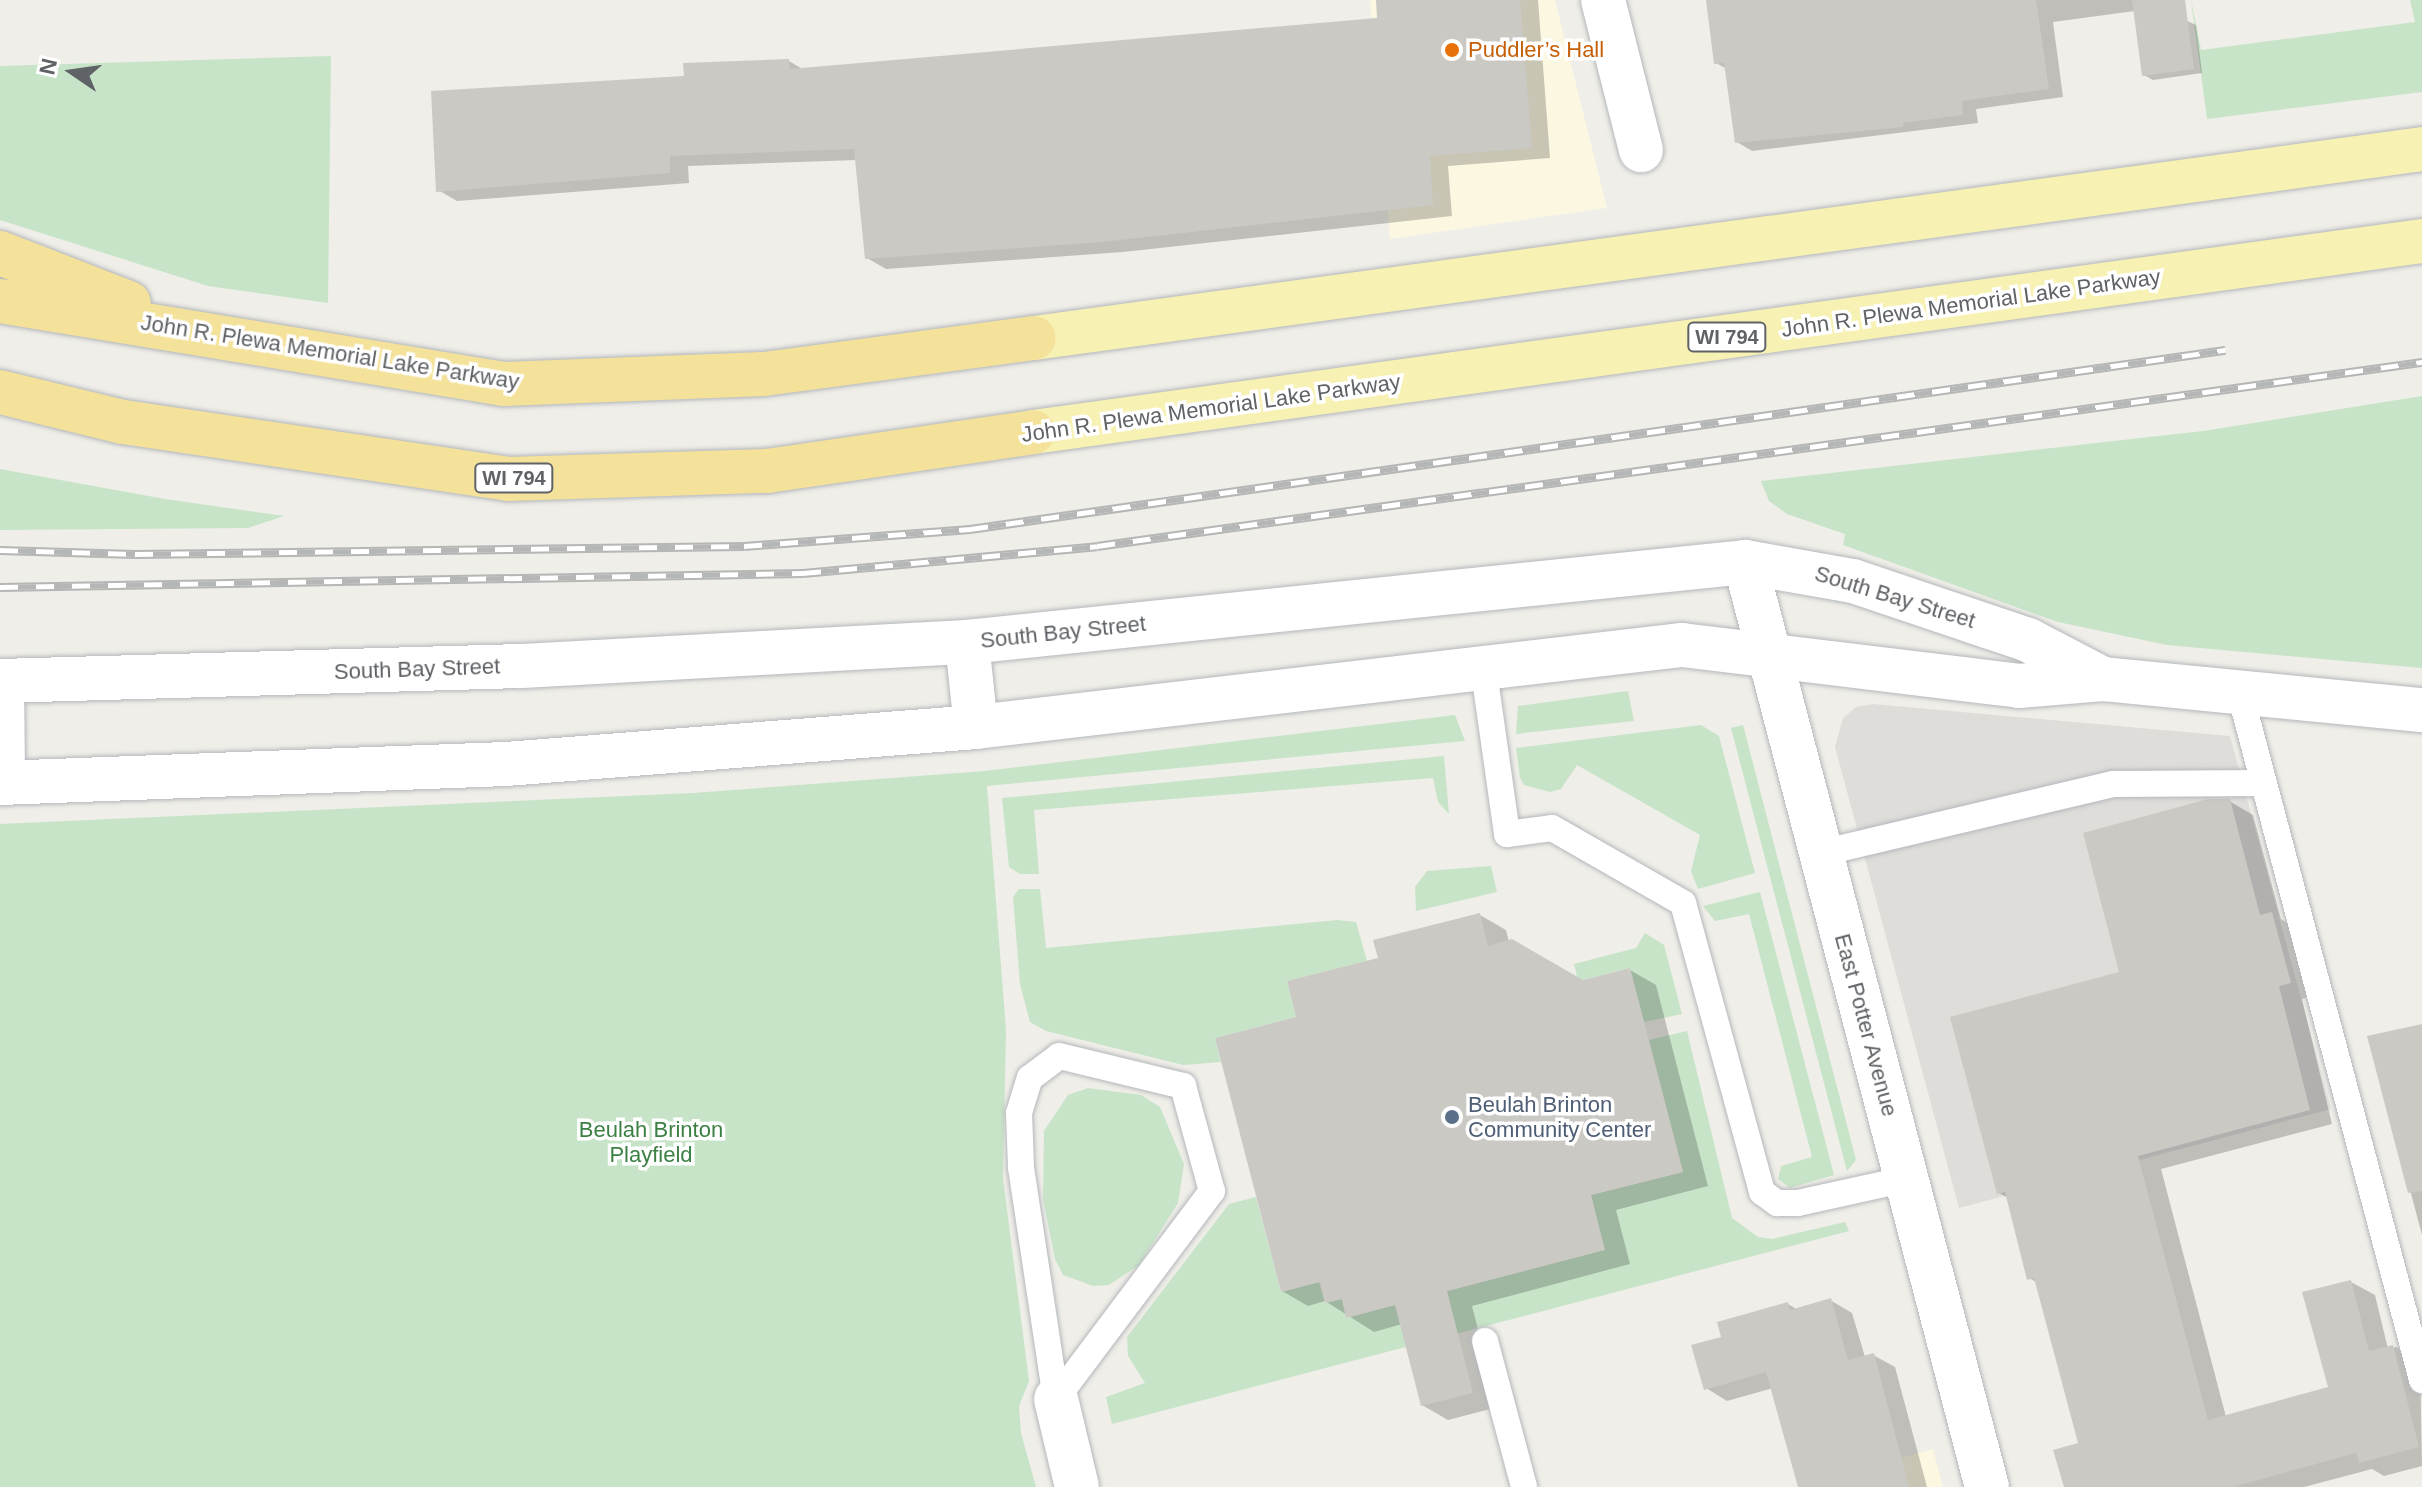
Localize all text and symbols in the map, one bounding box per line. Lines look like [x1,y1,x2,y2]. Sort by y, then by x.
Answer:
north arrow [32,32,112,112]
place label: Puddler’s Hall [1468,37,1604,63]
marker: Puddler’s Hall [1443,41,1461,59]
text: N [34,56,62,77]
street label: John R. Plewa Memorial Lake Parkway [1780,263,2162,343]
street label: John R. Plewa Memorial Lake Parkway [139,309,521,395]
road number: WI 794 [1687,321,1767,353]
street label: John R. Plewa Memorial Lake Parkway [1020,368,1402,448]
road number: WI 794 [474,462,554,494]
street label: South Bay Street [1812,560,1978,634]
street label: South Bay Street [979,610,1147,654]
street label: South Bay Street [333,653,501,685]
street label: East Potter Avenue [1829,930,1903,1120]
place label: Beulah Brinton Community Center [1468,1091,1651,1142]
marker: Beulah Brinton Community Center [1443,1108,1461,1126]
park label: Beulah Brinton Playfield [579,1116,723,1168]

